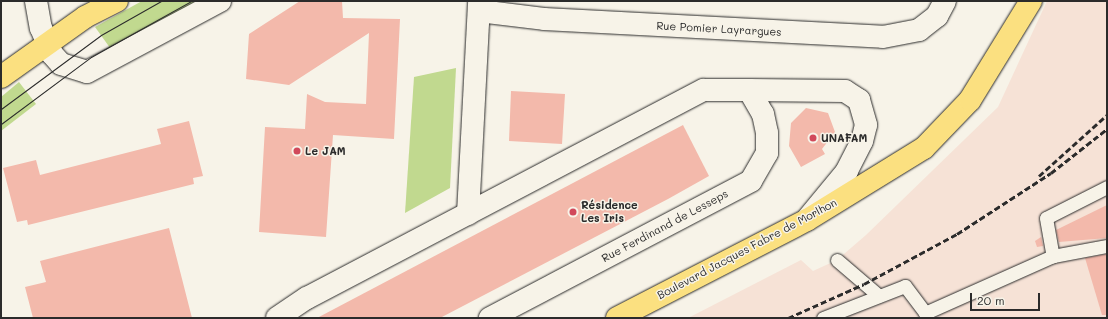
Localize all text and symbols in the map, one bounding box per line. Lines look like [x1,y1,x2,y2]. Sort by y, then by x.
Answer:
street label: Rue Pomier Layrargues [656,19,782,39]
place label: UNAFAM [821,131,867,145]
marker: UNAFAM [808,133,818,143]
place label: Le JAM [305,144,346,158]
marker: Le JAM [292,146,302,156]
street label: Rue Ferdinand de Lesseps [600,187,730,265]
street label: Boulevard Jacques Fabre de Morlhon [655,196,839,302]
place label: Résidence Les Iris [581,199,638,225]
marker: Résidence Les Iris [568,207,578,217]
scale bar [972,285,1042,311]
text: 20 m [977,292,1005,308]

